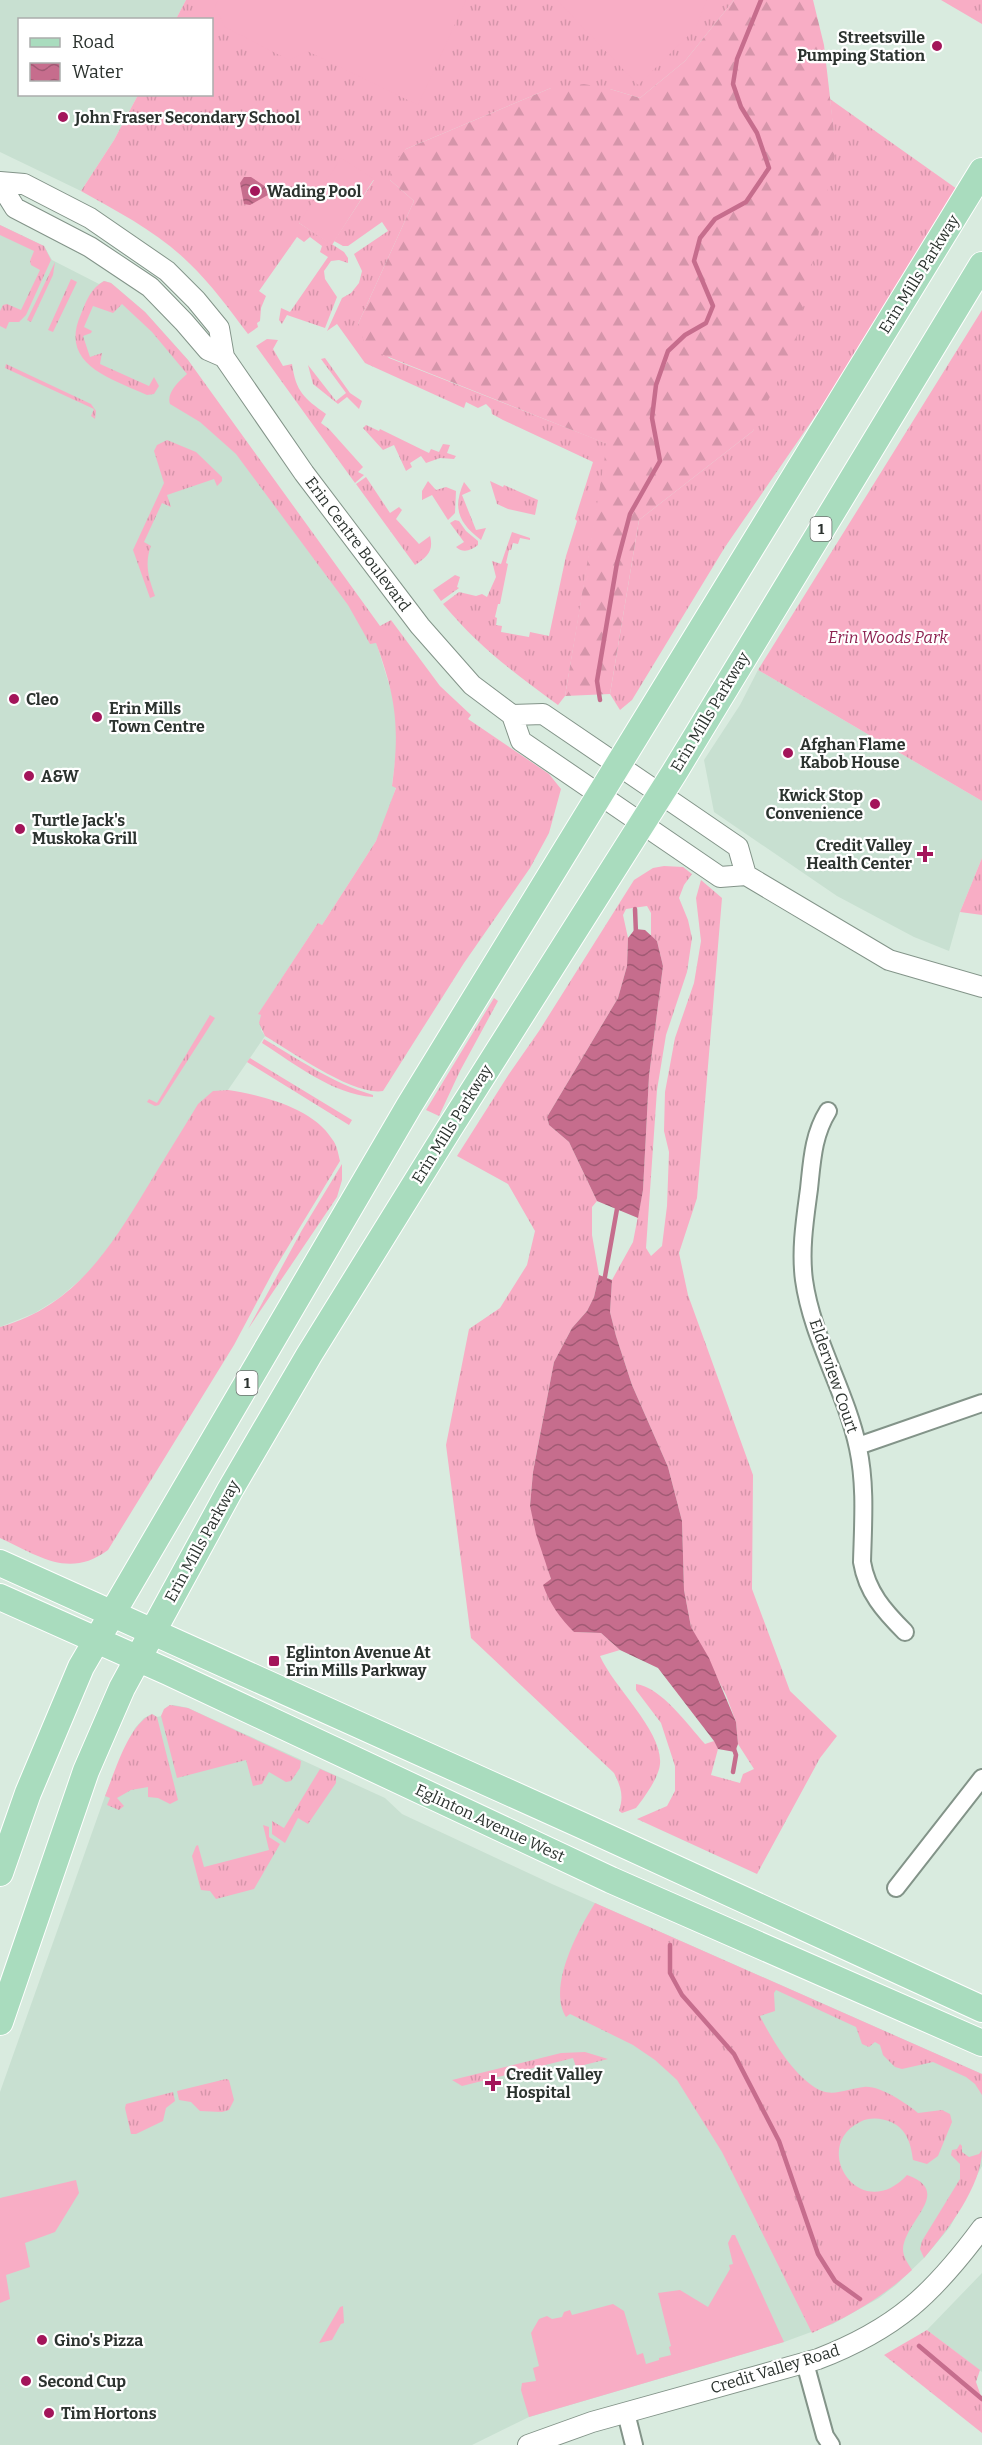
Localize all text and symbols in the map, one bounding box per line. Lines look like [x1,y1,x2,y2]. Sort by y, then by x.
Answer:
legend [18,18,213,96]
place label: Streetsville Pumping Station [797,28,926,65]
text: Road [72,31,115,53]
marker: Streetsville Pumping Station [930,39,944,53]
text: Water [72,61,123,83]
place label: John Fraser Secondary School [74,108,300,127]
marker: John Fraser Secondary School [56,110,70,124]
place label: Wading Pool [267,182,361,201]
marker: Wading Pool [248,184,262,198]
street label: Erin Mills Parkway [875,211,964,337]
street label: Erin Centre Boulevard [301,473,415,615]
road number: 1 [810,517,832,541]
park label: Erin Woods Park [828,628,948,647]
street label: Erin Mills Parkway [667,648,754,775]
place label: Cleo [26,690,59,709]
marker: Cleo [7,692,21,706]
place label: Erin Mills Town Centre [109,699,205,736]
marker: Erin Mills Town Centre [90,710,104,724]
place label: Afghan Flame Kabob House [800,735,906,772]
marker: Afghan Flame Kabob House [781,746,795,760]
place label: A&W [41,767,80,786]
marker: A&W [22,769,36,783]
place label: Kwick Stop Convenience [766,786,863,823]
marker: Kwick Stop Convenience [868,797,882,811]
place label: Turtle Jack's Muskoka Grill [32,811,137,848]
marker: Turtle Jack's Muskoka Grill [13,822,27,836]
place label: Credit Valley Health Center [806,836,912,873]
marker: Credit Valley Health Center [916,845,934,863]
street label: Erin Mills Parkway [408,1061,497,1187]
street label: Elderview Court [806,1316,862,1436]
road number: 1 [236,1371,258,1395]
street label: Erin Mills Parkway [161,1476,244,1605]
place label: Eglinton Avenue At Erin Mills Parkway [286,1643,432,1680]
marker: Eglinton Avenue At Erin Mills Parkway [267,1654,281,1668]
street label: Eglinton Avenue West [412,1780,568,1866]
place label: Credit Valley Hospital [506,2065,602,2102]
marker: Credit Valley Hospital [484,2074,502,2092]
place label: Gino's Pizza [54,2331,143,2350]
marker: Gino's Pizza [35,2333,49,2347]
street label: Credit Valley Road [708,2340,842,2398]
place label: Second Cup [38,2372,126,2391]
marker: Second Cup [19,2374,33,2388]
place label: Tim Hortons [61,2404,157,2423]
marker: Tim Hortons [42,2406,56,2420]

